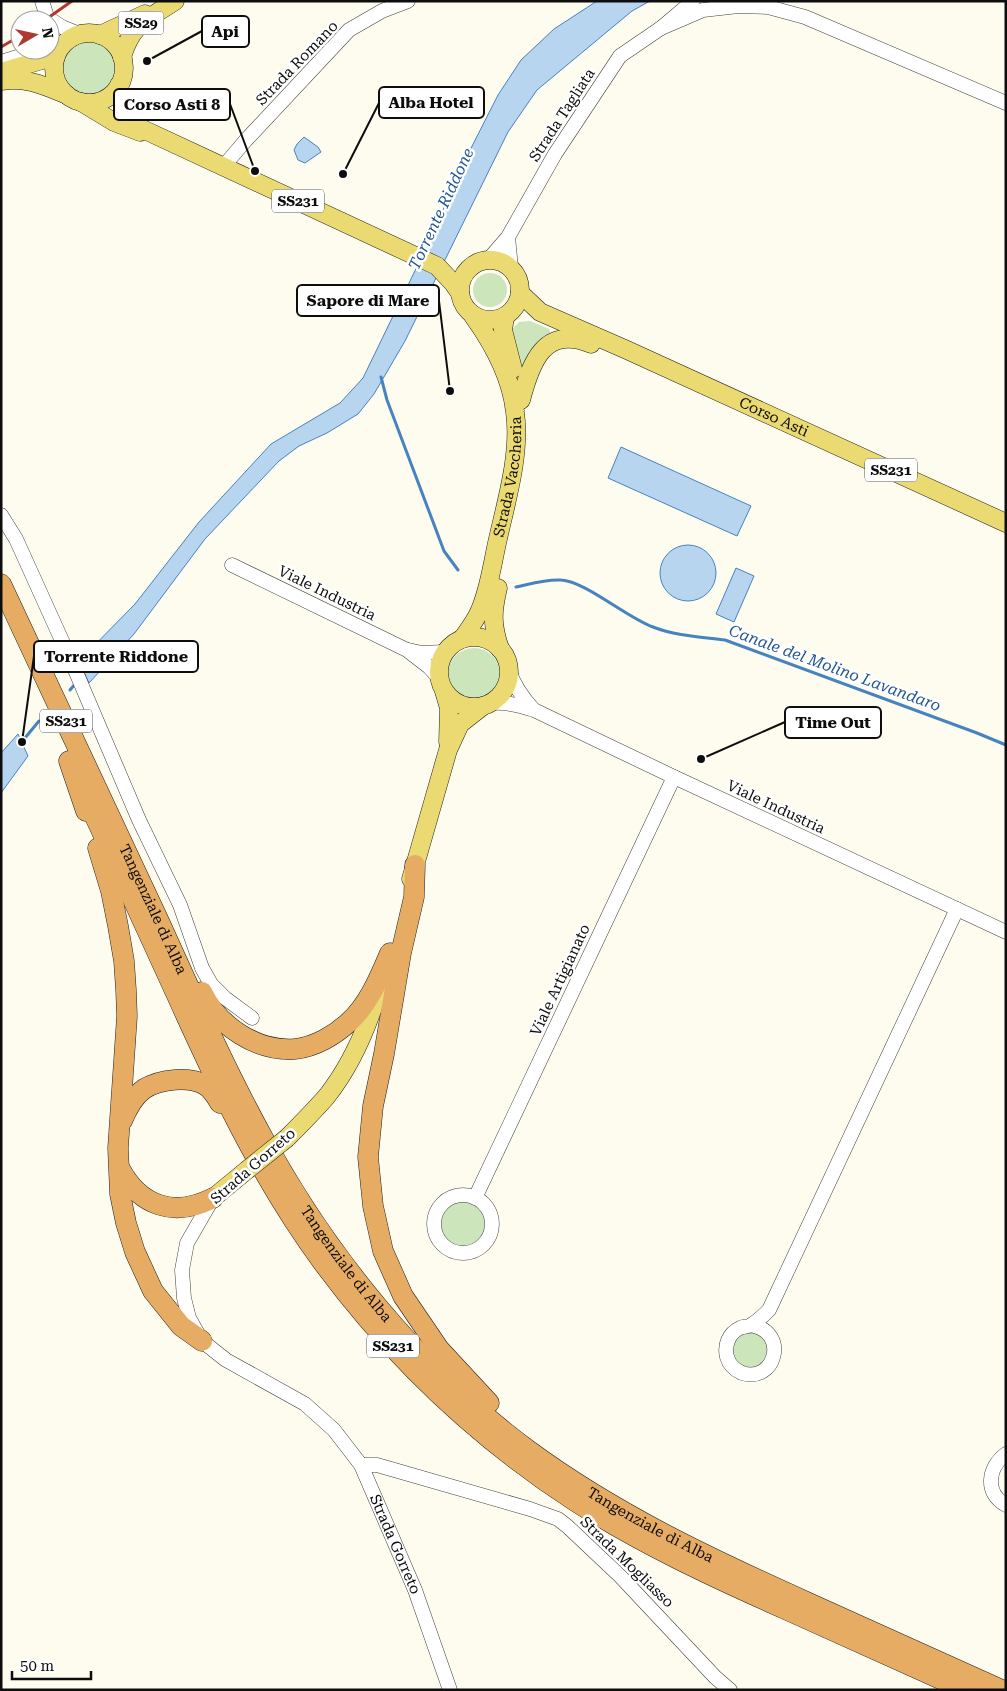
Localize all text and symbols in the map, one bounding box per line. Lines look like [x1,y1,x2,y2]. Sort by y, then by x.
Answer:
north arrow [10,10,60,60]
road number: SS29 [118,12,164,34]
callout: Api [202,16,249,47]
street label: Strada Romano [252,17,342,109]
text: Api [211,22,239,41]
text: N [39,26,57,40]
street label: Strada Tagliata [525,65,599,165]
callout: Alba Hotel [379,87,484,118]
callout: Corso Asti 8 [114,89,230,120]
text: Alba Hotel [388,93,474,112]
text: Corso Asti 8 [124,95,220,114]
water label: Torrente Riddone [404,145,478,273]
road number: SS231 [272,190,324,212]
callout: Sapore di Mare [297,285,439,316]
text: Sapore di Mare [307,291,429,310]
street label: Corso Asti [736,393,812,441]
street label: Strada Vaccheria [490,416,525,539]
road number: SS231 [865,458,917,482]
street label: Viale Industria [275,562,379,624]
water label: Canale del Molino Lavandaro [726,621,944,715]
callout: Torrente Riddone [34,641,198,672]
text: Torrente Riddone [44,647,188,666]
callout: Time Out [785,707,881,738]
road number: SS231 [40,709,92,732]
text: Time Out [795,713,871,732]
street label: Viale Industria [724,776,828,838]
street label: Tangenziale di Alba [115,841,191,977]
street label: Viale Artigianato [526,921,594,1039]
street label: Strada Gorreto [207,1124,299,1208]
street label: Tangenziale di Alba [297,1202,396,1326]
road number: SS231 [367,1334,419,1358]
street label: Tangenziale di Alba [584,1483,716,1566]
street label: Strada Gorreto [366,1492,425,1597]
street label: Strada Mogliasso [576,1513,678,1611]
scale bar [12,1648,91,1680]
text: 50 m [20,1657,55,1675]

